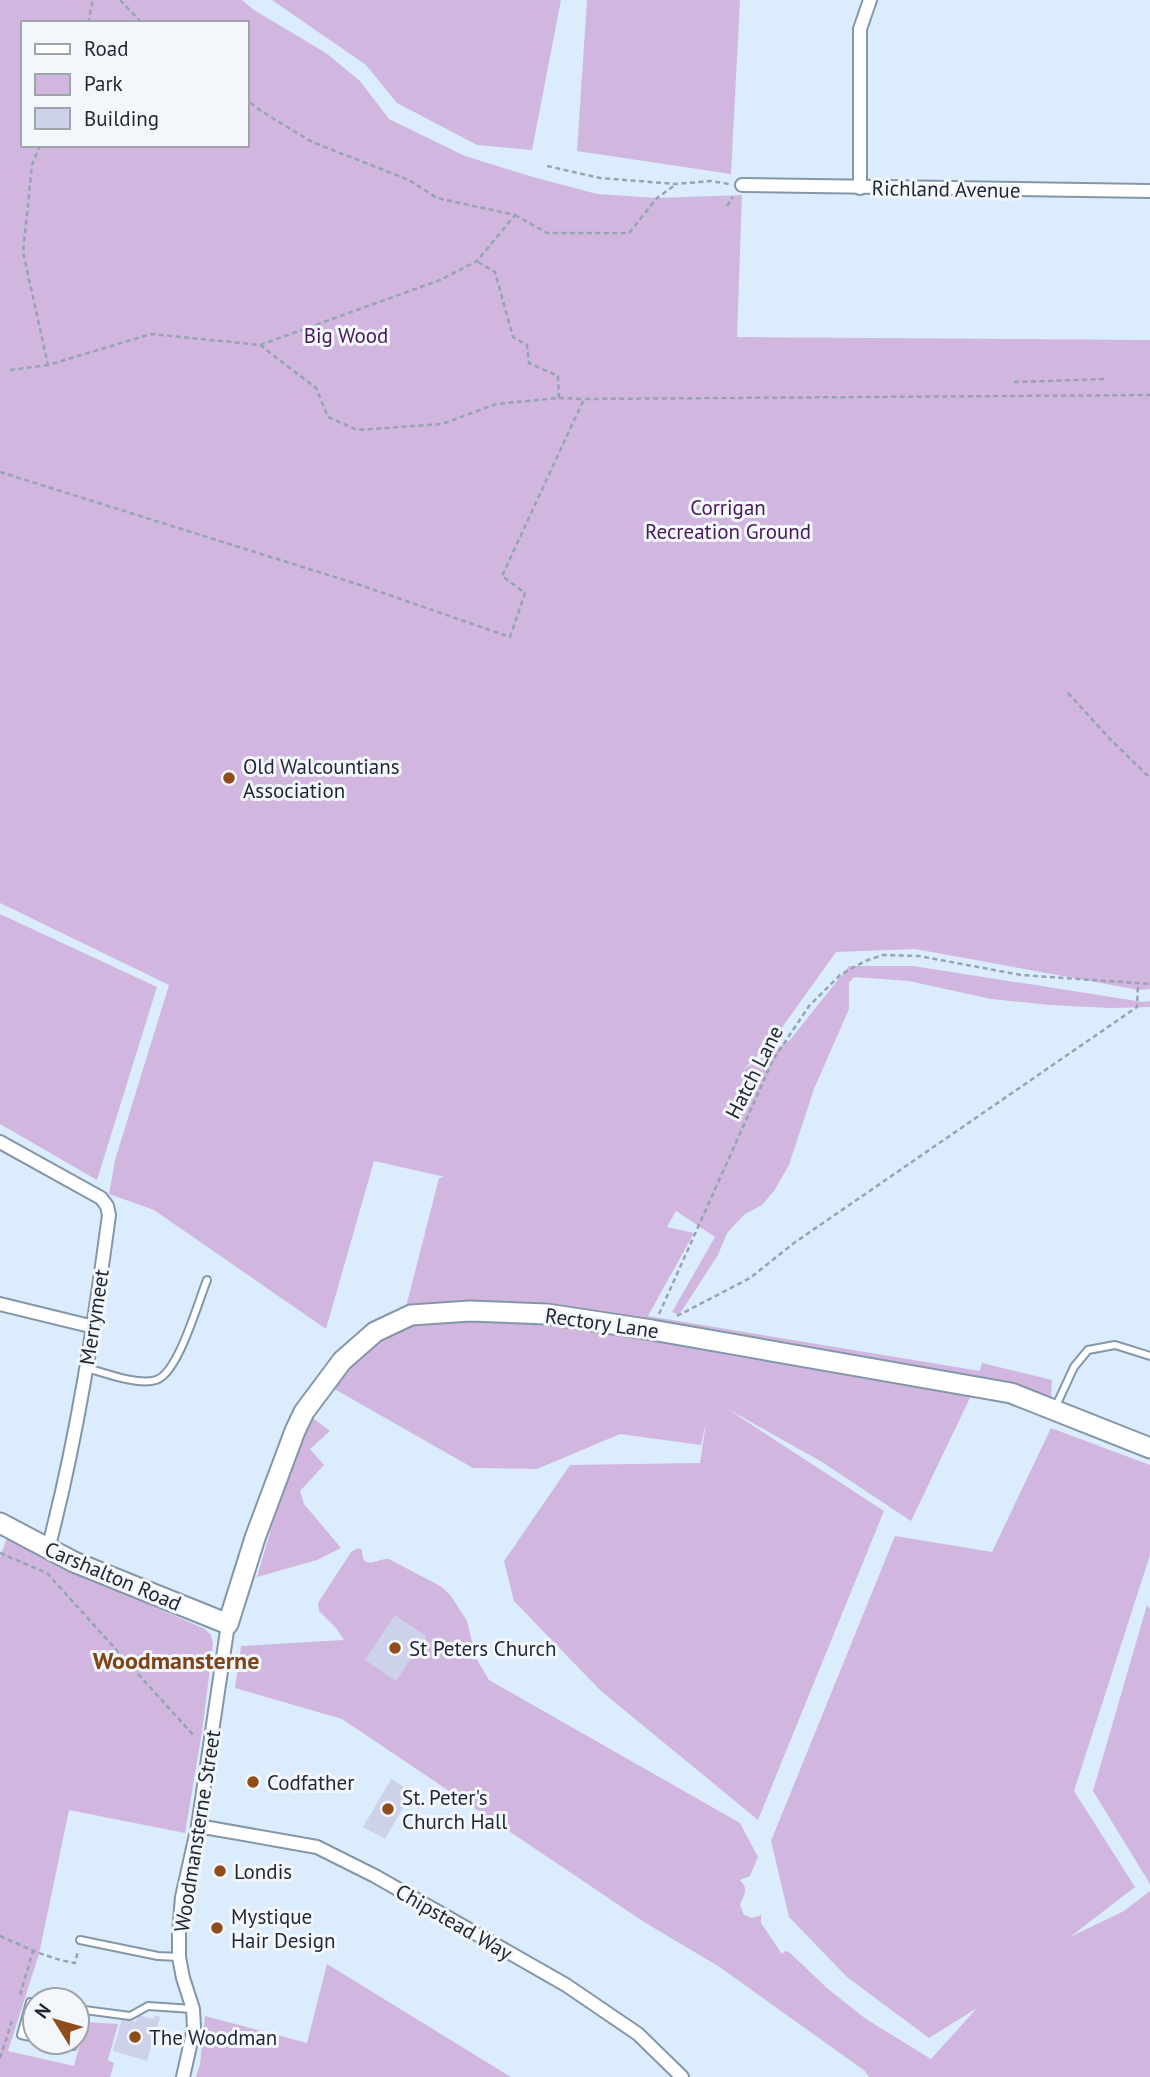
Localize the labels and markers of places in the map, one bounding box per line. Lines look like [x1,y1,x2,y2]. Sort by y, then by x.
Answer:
place label: Old Walcountians Association [243,753,400,804]
marker: Old Walcountians Association [221,770,237,786]
place label: St Peters Church [409,1635,557,1662]
marker: St Peters Church [387,1640,403,1656]
place label: Codfather [267,1769,354,1796]
marker: Codfather [245,1774,261,1790]
place label: St. Peter's Church Hall [402,1784,507,1835]
marker: St. Peter's Church Hall [380,1801,396,1817]
place label: Londis [234,1858,292,1885]
marker: Londis [212,1863,228,1879]
place label: Mystique Hair Design [231,1903,336,1954]
marker: Mystique Hair Design [209,1920,225,1936]
place label: The Woodman [149,2024,277,2051]
marker: The Woodman [127,2029,143,2045]

